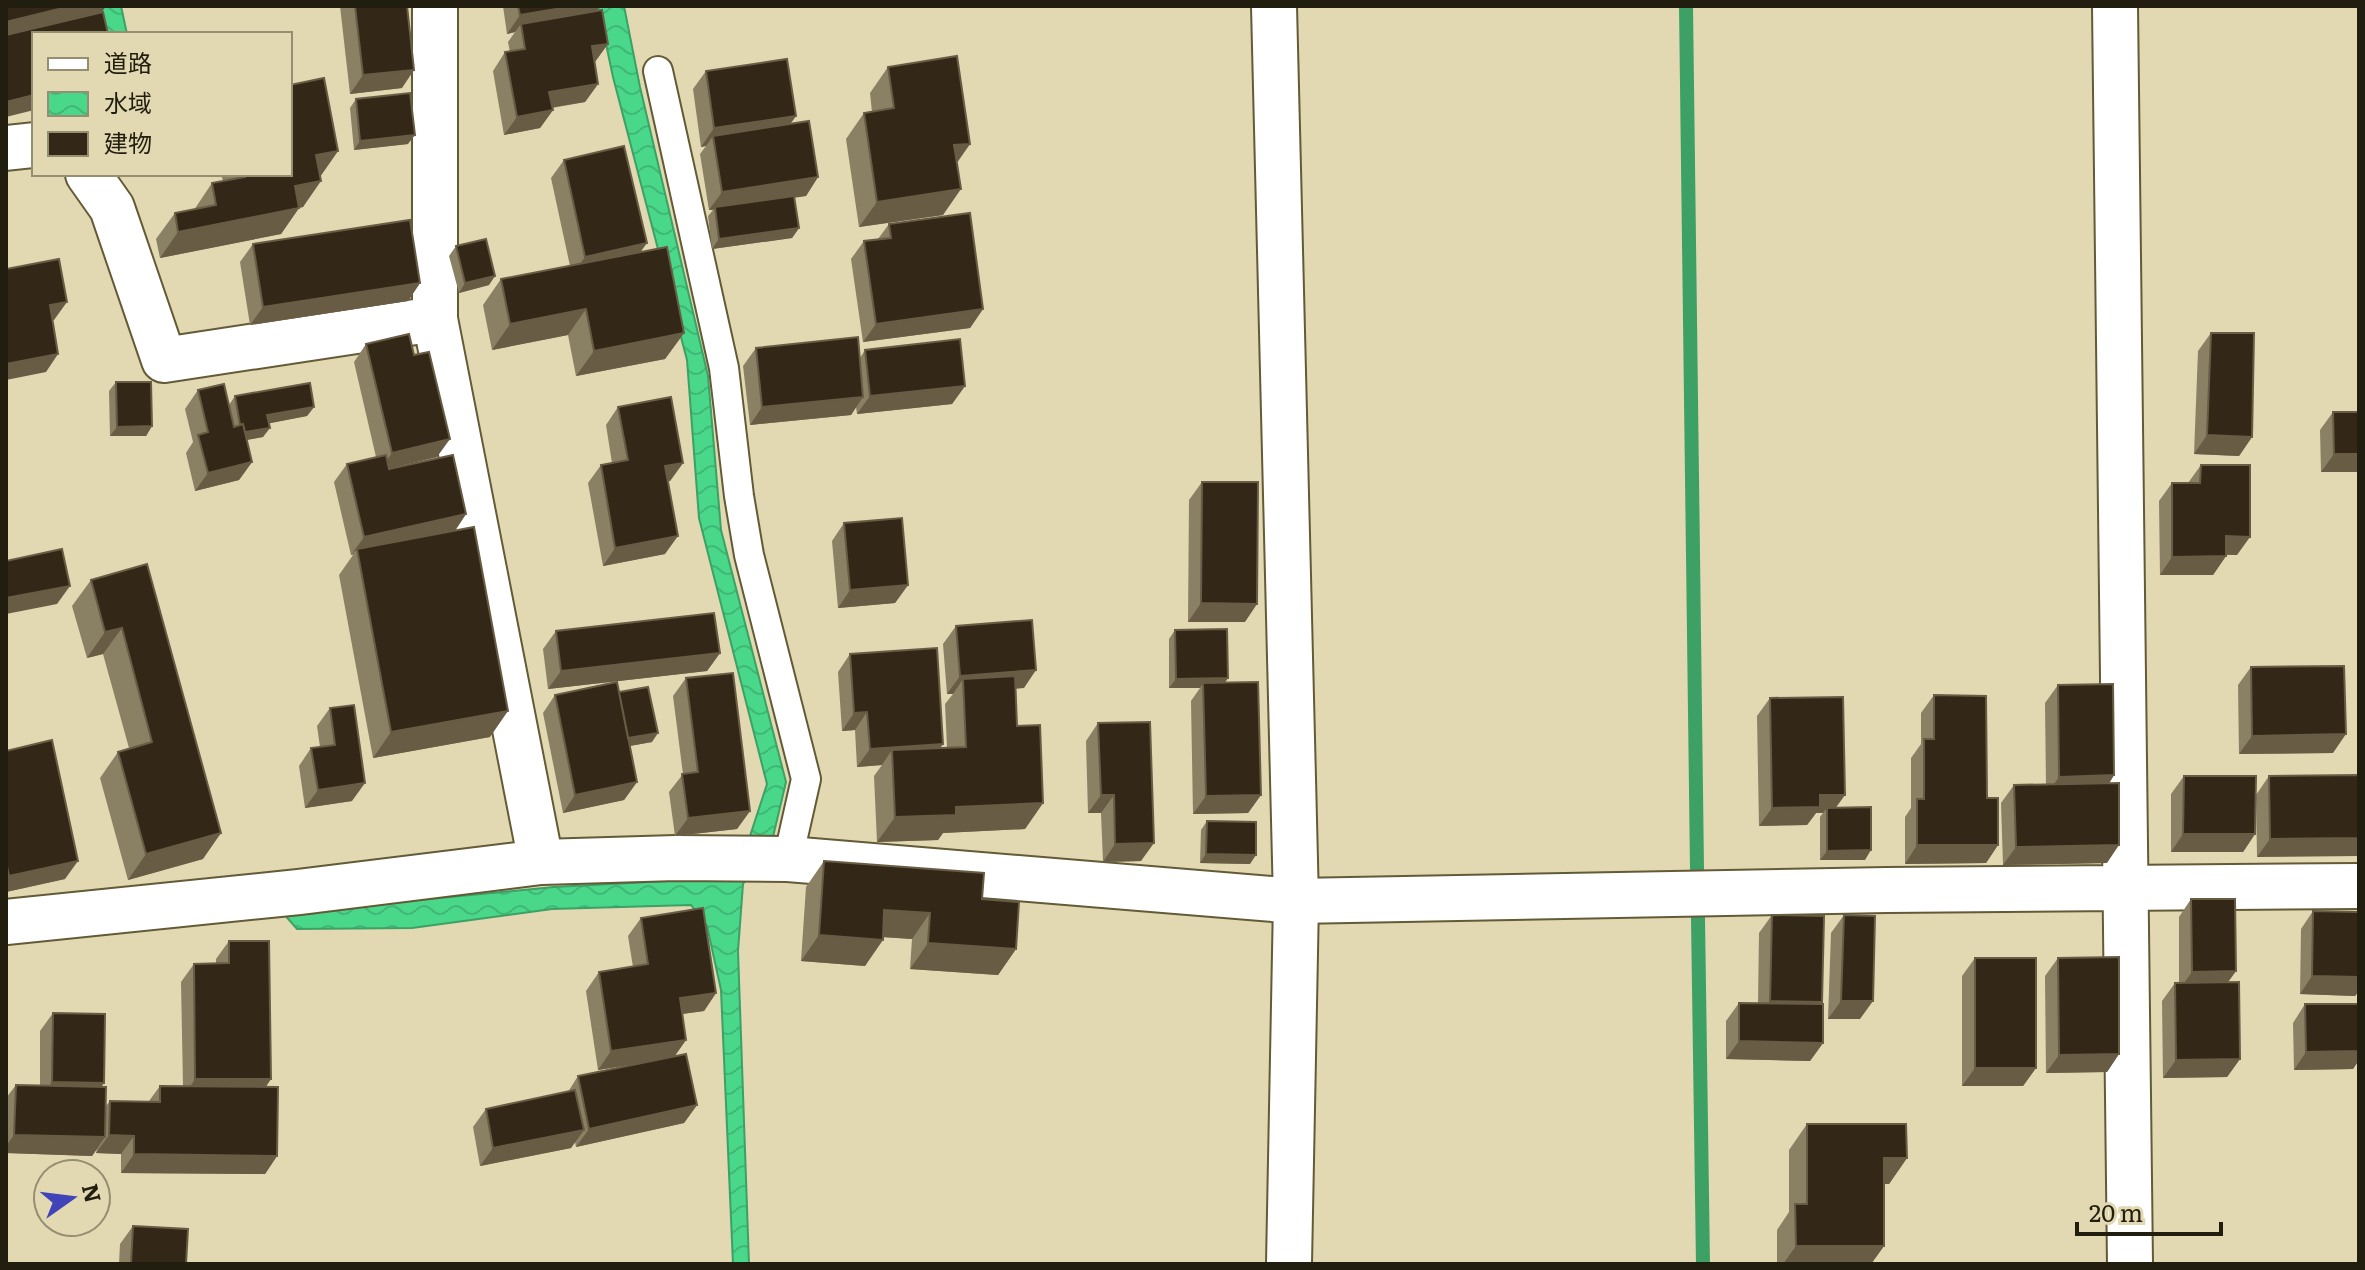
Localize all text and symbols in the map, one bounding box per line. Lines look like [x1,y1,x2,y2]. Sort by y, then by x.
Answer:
legend [32,32,292,176]
text: 道路 [104,44,152,79]
text: 水域 [104,84,152,119]
text: 建物 [104,124,152,159]
north arrow [32,1158,112,1238]
text: N [75,1180,111,1206]
scale bar [2077,1186,2221,1236]
text: 20 m [2089,1194,2143,1229]

